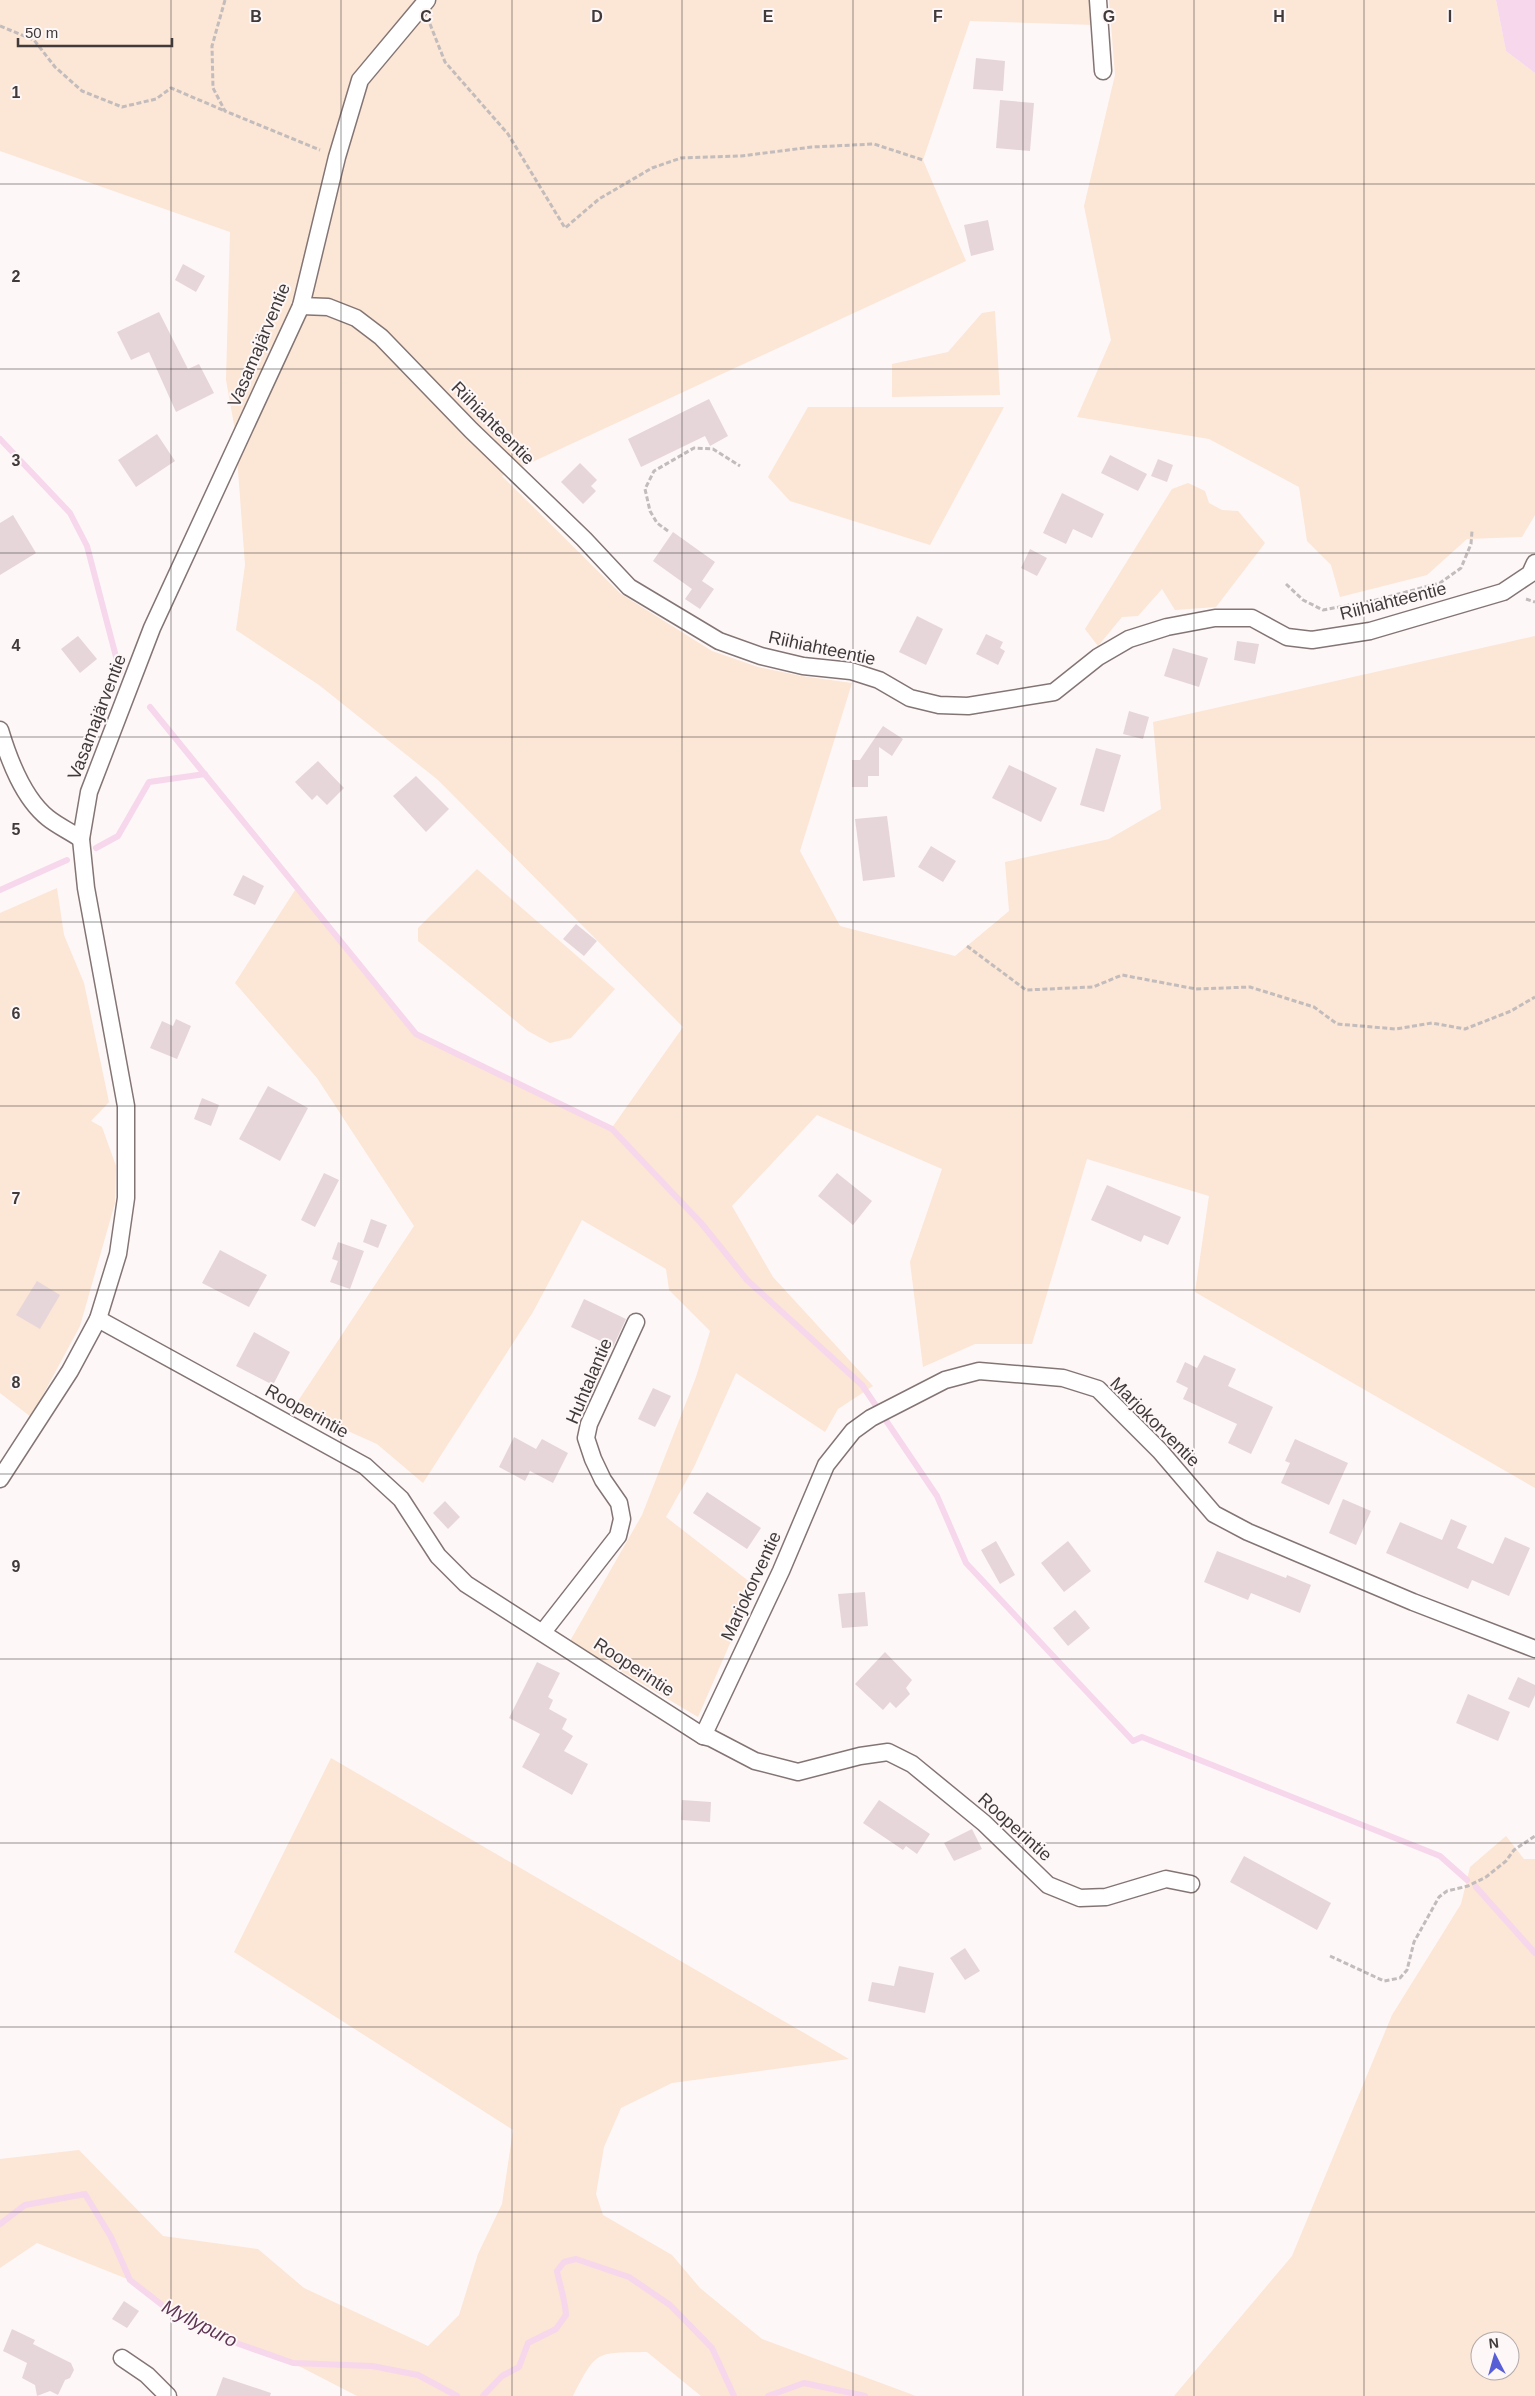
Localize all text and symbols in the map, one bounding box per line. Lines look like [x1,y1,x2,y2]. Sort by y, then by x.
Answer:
text: B [250,8,262,25]
text: C [420,8,432,25]
text: D [591,8,603,25]
text: E [763,8,774,25]
text: F [933,8,943,25]
text: G [1103,8,1115,25]
text: H [1273,8,1285,25]
text: I [1448,8,1452,25]
scale bar [18,15,171,47]
text: 50 m [25,24,58,41]
text: 1 [12,84,21,101]
text: 2 [12,268,21,285]
street label: Vasamajärventie [224,280,294,410]
street label: Riihiahteentie [447,377,539,469]
text: 3 [12,452,21,469]
street label: Riihiahteentie [1338,578,1448,624]
street label: Riihiahteentie [767,627,877,669]
text: 4 [12,637,21,654]
street label: Vasamajärventie [64,651,130,783]
text: 5 [12,821,21,838]
text: 6 [12,1005,21,1022]
text: 7 [12,1190,21,1207]
street label: Huhtalantie [562,1335,616,1427]
street label: Marjokorventie [1106,1373,1204,1471]
text: 8 [12,1374,21,1391]
street label: Rooperintie [262,1380,352,1442]
street label: Marjokorventie [717,1528,785,1644]
text: 9 [12,1558,21,1575]
street label: Rooperintie [590,1634,678,1700]
street label: Rooperintie [974,1789,1056,1865]
water label: Myllypuro [159,2296,241,2351]
north arrow [1470,2331,1520,2381]
text: N [1488,2335,1500,2352]

